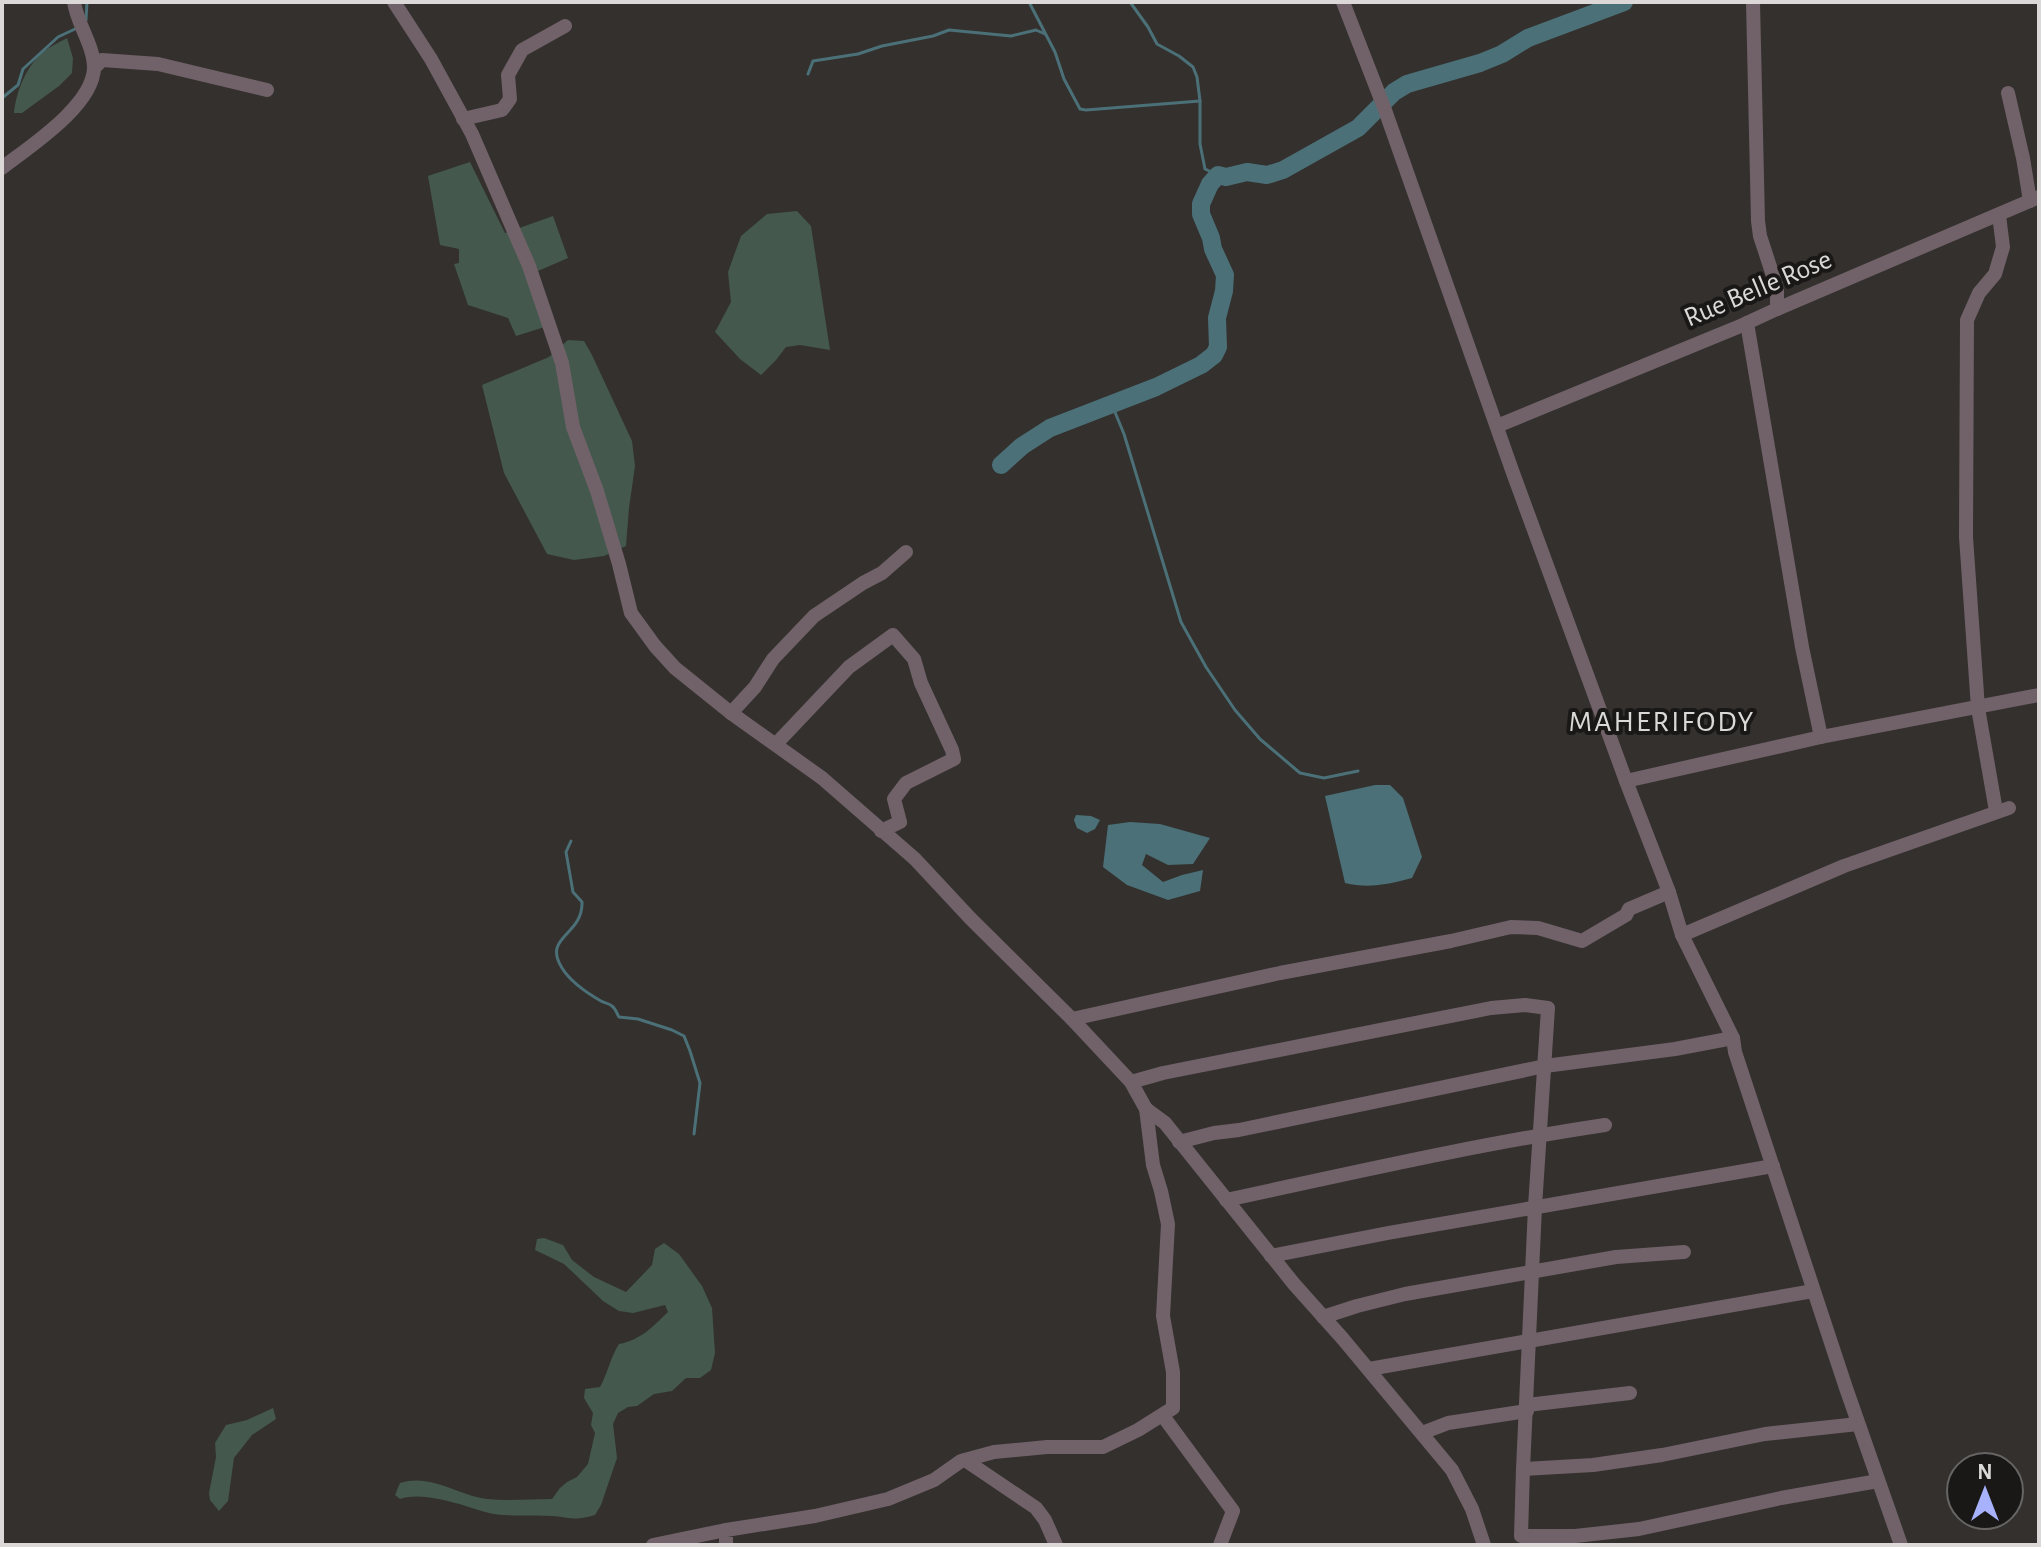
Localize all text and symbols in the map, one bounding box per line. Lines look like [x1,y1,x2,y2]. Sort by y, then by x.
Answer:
street label: Rue Belle Rose [1680,245,1836,333]
district label: MAHERIFODY [1569,707,1755,737]
north arrow [1945,1451,2025,1531]
text: N [1977,1461,1993,1483]

